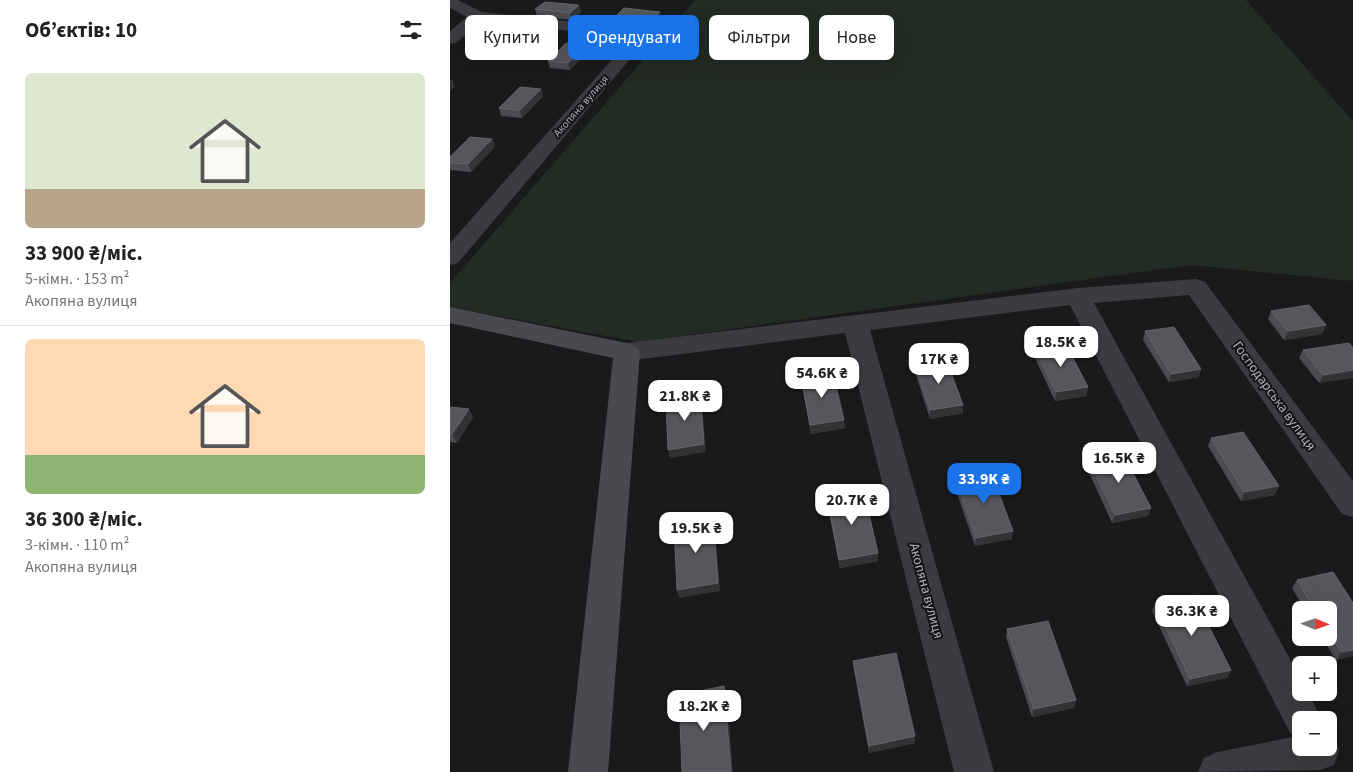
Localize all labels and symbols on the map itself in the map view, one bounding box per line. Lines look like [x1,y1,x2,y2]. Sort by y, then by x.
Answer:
street label: Акопяна вулиця [550,72,612,140]
pin: 18.5K ₴ [1015,326,1107,368]
street label: Господарська вулиця [1227,337,1321,455]
pin: 17K ₴ [904,342,974,385]
pin: 54.6K ₴ [776,356,868,399]
pin: 21.8K ₴ [639,380,731,422]
pin: 16.5K ₴ [1073,442,1165,484]
pin: 33.9K ₴ [938,462,1030,505]
pin: 20.7K ₴ [806,484,898,526]
pin: 19.5K ₴ [650,512,742,554]
street label: Акопяна вулиця [904,541,948,641]
pin: 36.3K ₴ [1146,594,1238,637]
north arrow [1292,601,1338,646]
pin: 18.2K ₴ [658,690,750,732]

